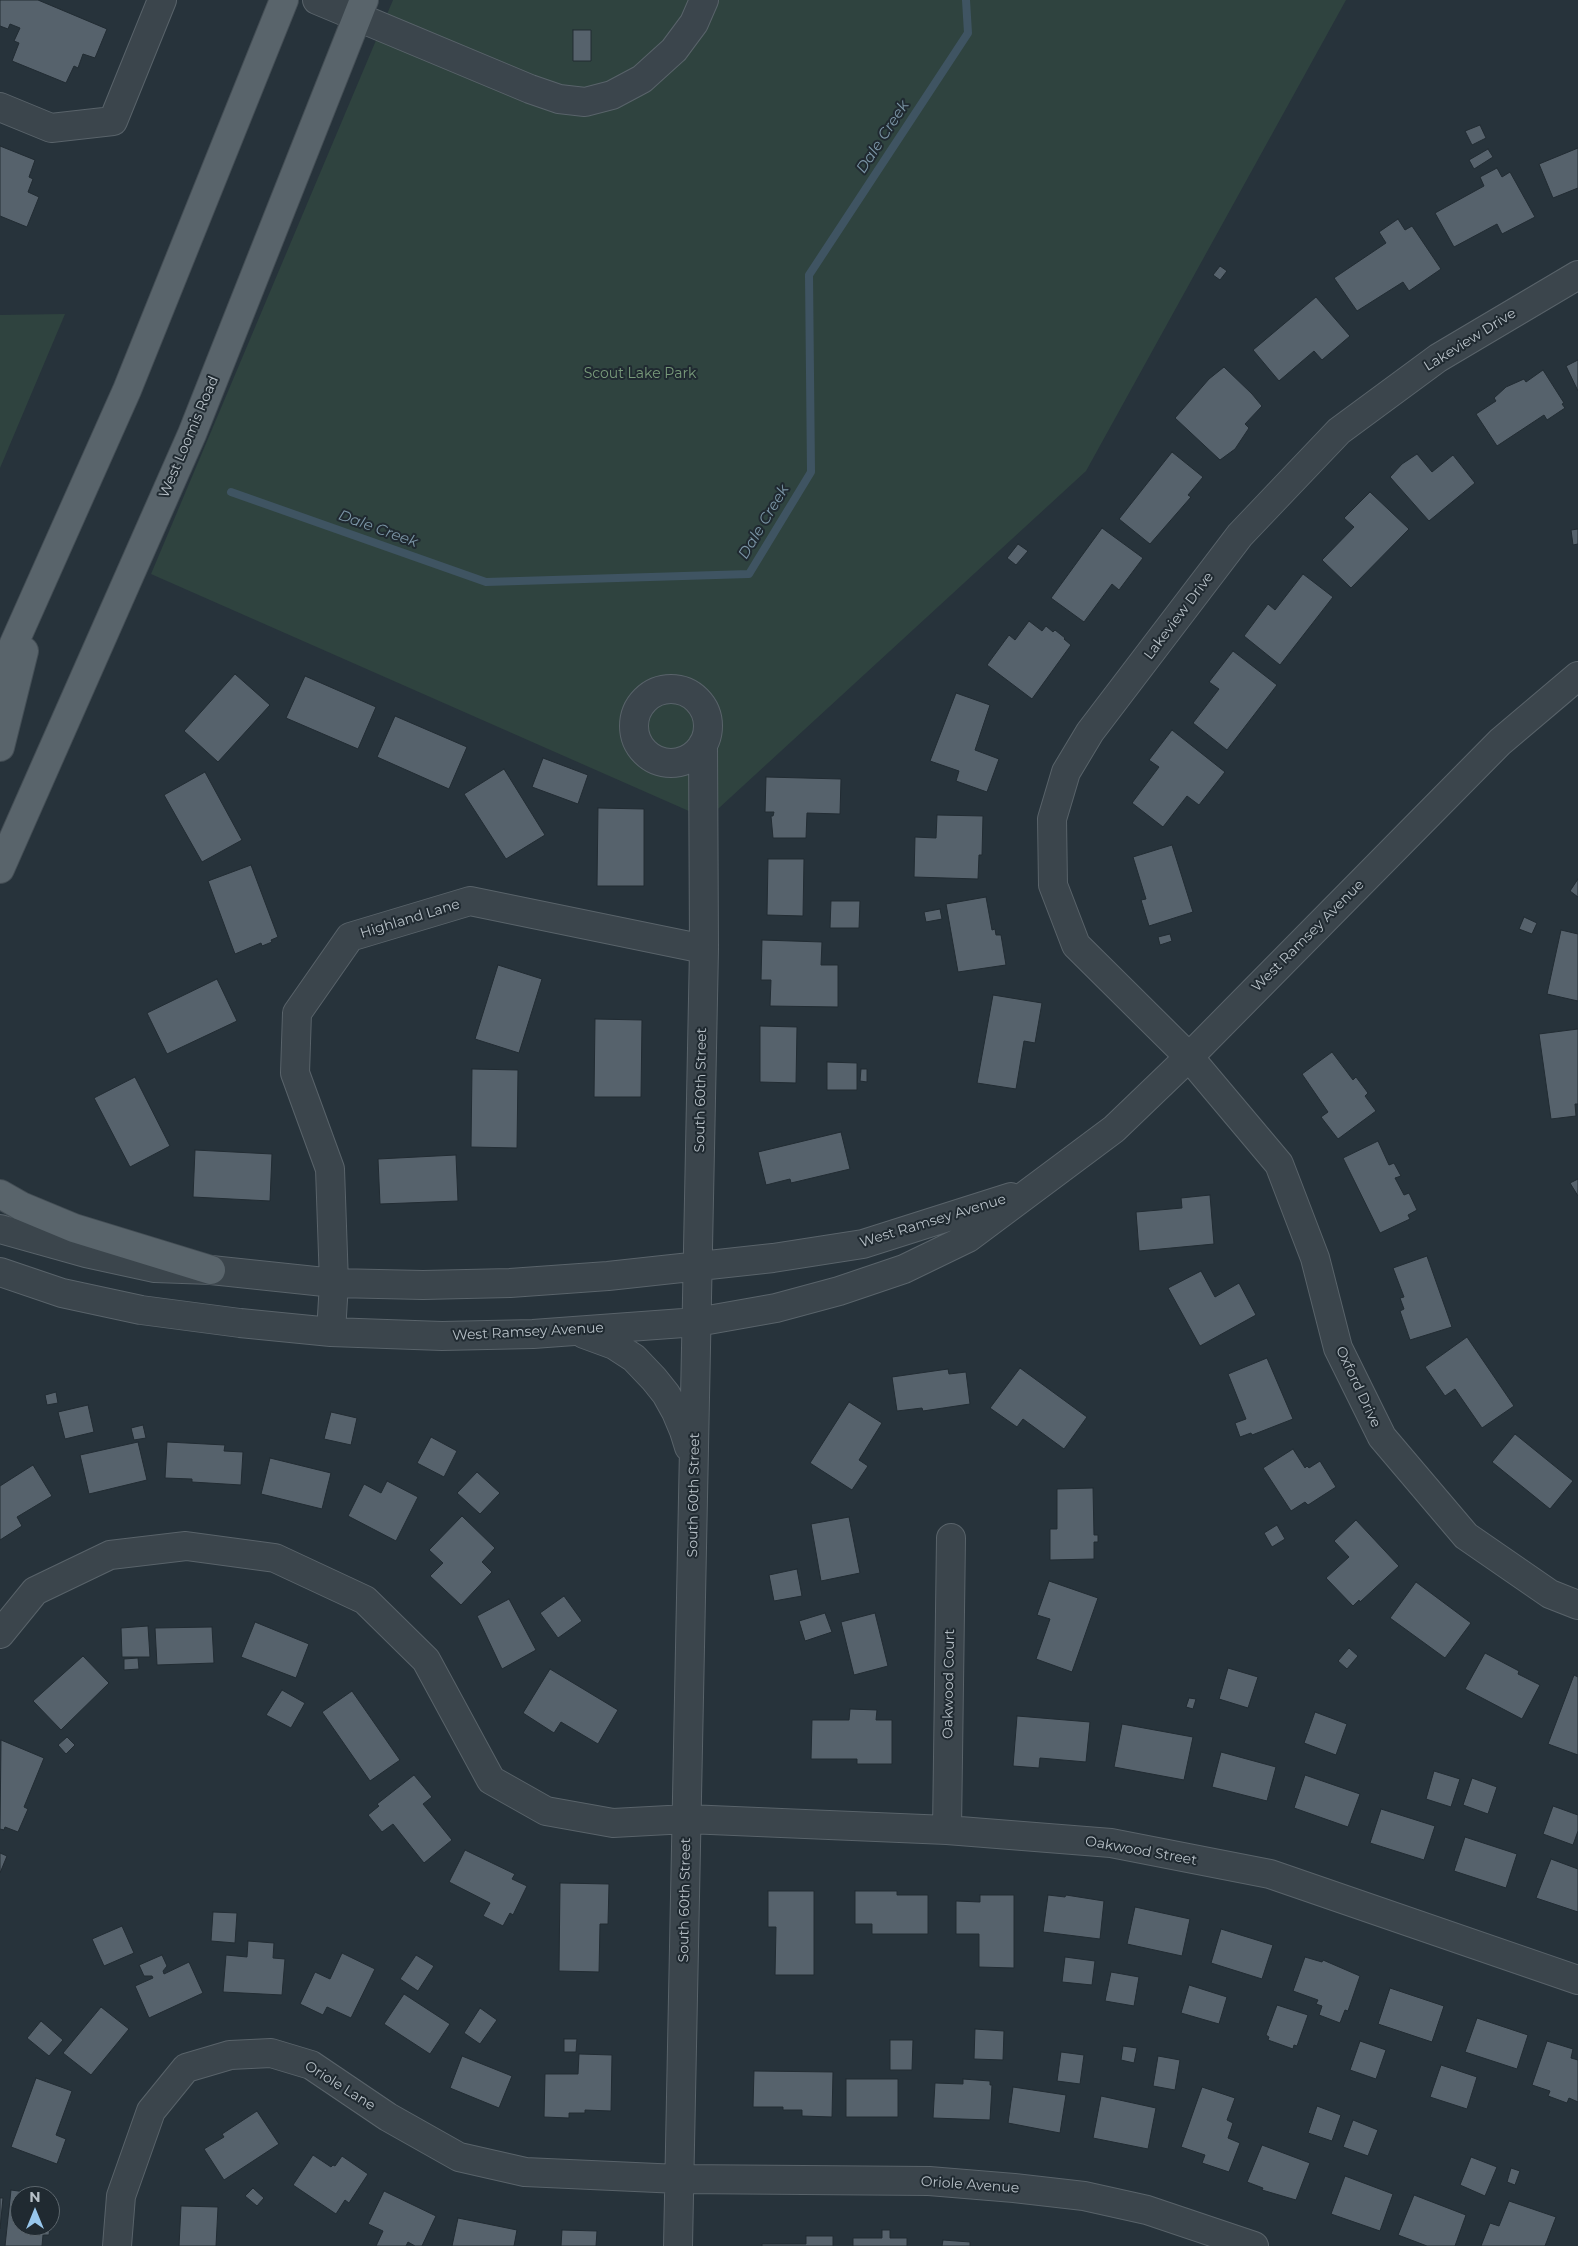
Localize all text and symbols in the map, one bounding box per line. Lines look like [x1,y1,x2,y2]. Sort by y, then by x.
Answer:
water label: Dale Creek [853,97,913,177]
street label: Lakeview Drive [1421,305,1519,375]
park label: Scout Lake Park [584,366,696,382]
street label: West Loomis Road [156,373,222,501]
water label: Dale Creek [735,482,793,562]
water label: Dale Creek [336,506,420,552]
street label: Lakeview Drive [1141,569,1217,663]
street label: West Ramsey Avenue [1248,876,1368,996]
street label: Highland Lane [358,896,462,942]
street label: South 60th Street [692,1028,710,1152]
street label: West Ramsey Avenue [858,1191,1008,1251]
street label: West Ramsey Avenue [452,1320,604,1344]
street label: Oxford Drive [1332,1344,1384,1430]
street label: South 60th Street [685,1433,703,1557]
street label: Oakwood Court [940,1629,958,1739]
street label: Oakwood Street [1084,1833,1198,1869]
street label: South 60th Street [676,1838,694,1962]
street label: Oriole Lane [302,2058,378,2114]
street label: Oriole Avenue [920,2173,1020,2197]
north arrow [10,2186,60,2236]
text: N [29,2188,41,2206]

